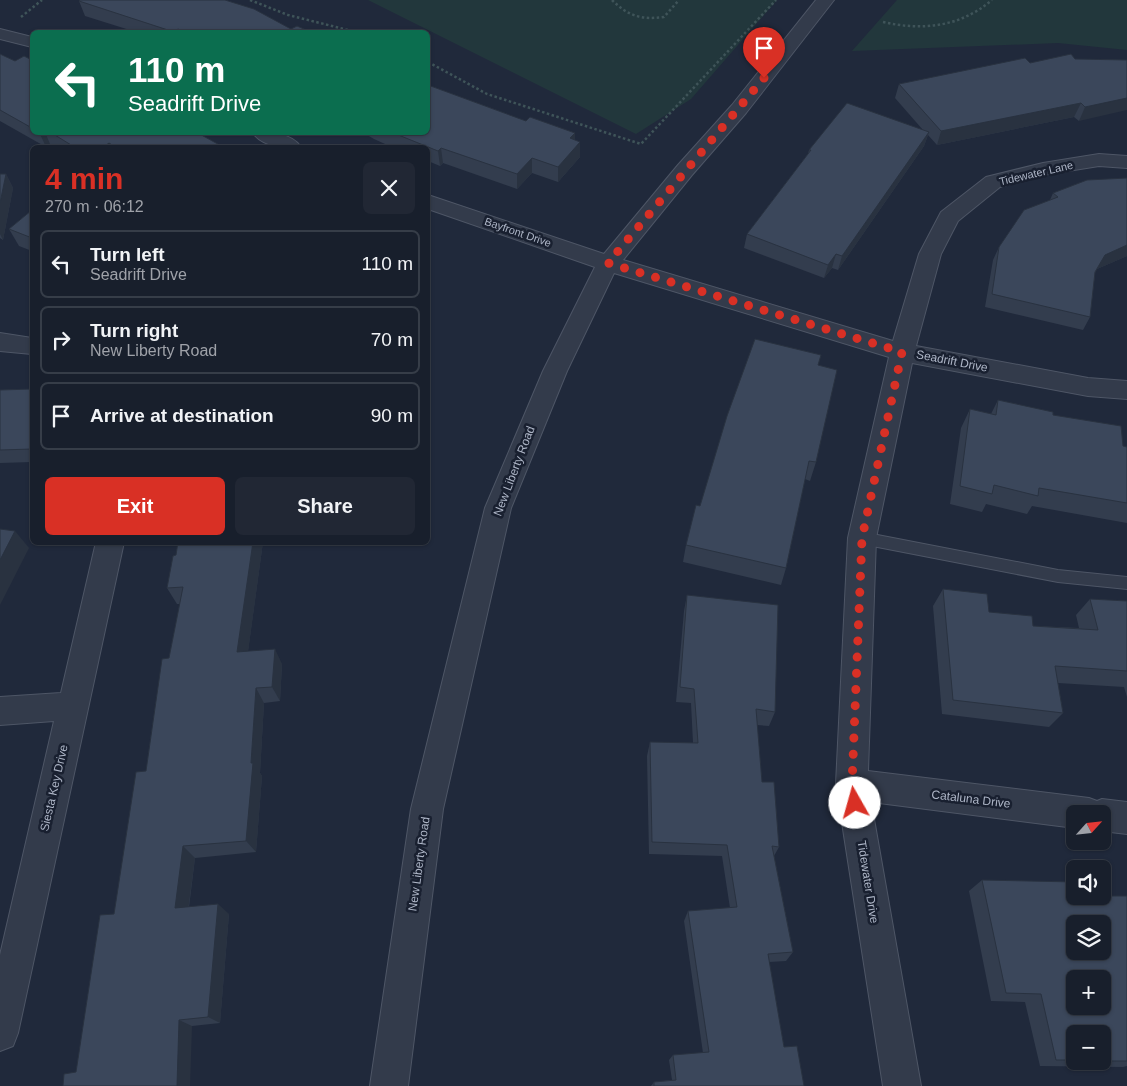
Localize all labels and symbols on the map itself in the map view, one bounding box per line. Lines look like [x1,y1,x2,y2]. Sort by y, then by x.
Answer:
pin [743,27,785,78]
street label: Tidewater Lane [998,159,1074,187]
street label: Bayfront Drive [483,215,553,249]
street label: Seadrift Drive [915,347,989,375]
street label: New Liberty Road [490,424,538,518]
street label: Siesta Key Drive [37,743,71,833]
position arrow [828,776,880,828]
street label: Cataluna Drive [931,787,1012,811]
north arrow [1066,805,1111,850]
street label: New Liberty Road [405,816,433,912]
street label: Tidewater Drive [855,840,882,925]

